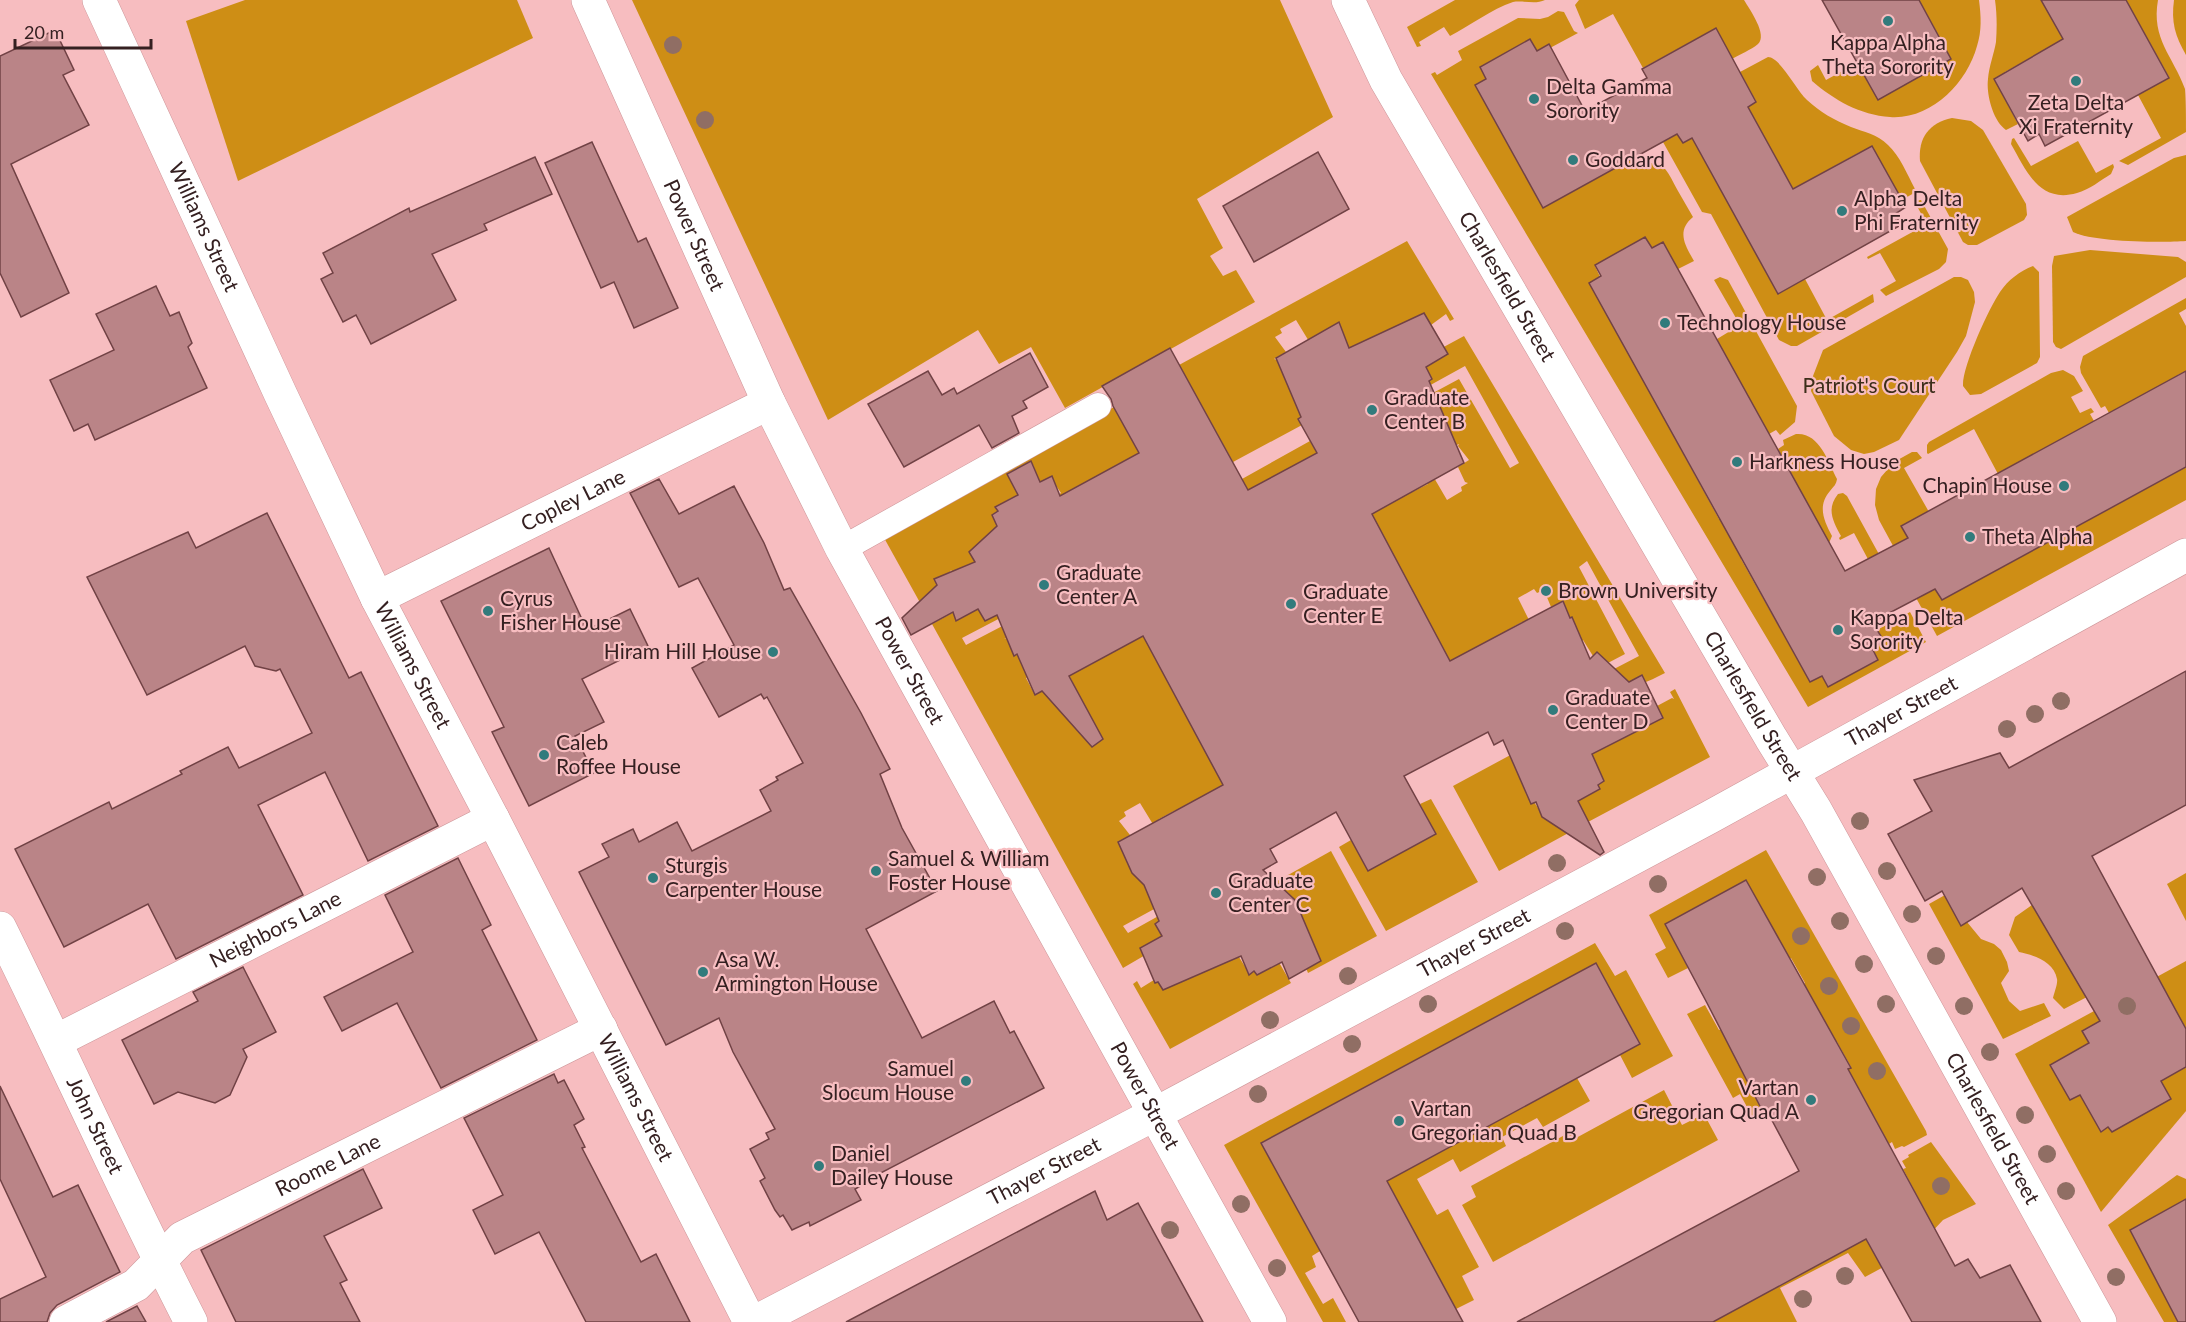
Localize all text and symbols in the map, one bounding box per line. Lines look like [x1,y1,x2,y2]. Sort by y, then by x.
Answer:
scale bar [15,12,152,50]
marker: Kappa Alpha Theta Sorority [1881,14,1895,28]
text: 20 m [24,21,64,43]
place label: Kappa Alpha Theta Sorority [1822,29,1954,78]
place label: Delta Gamma Sorority [1546,73,1672,122]
marker: Zeta Delta Xi Fraternity [2069,74,2083,88]
place label: Zeta Delta Xi Fraternity [2019,89,2133,138]
marker: Delta Gamma Sorority [1527,92,1541,106]
place label: Goddard [1585,146,1665,171]
marker: Goddard [1566,153,1580,167]
street label: Williams Street [164,158,246,295]
street label: Power Street [659,175,731,295]
place label: Alpha Delta Phi Fraternity [1854,185,1979,234]
marker: Alpha Delta Phi Fraternity [1835,204,1849,218]
street label: Charlesfield Street [1455,206,1562,366]
place label: Technology House [1677,309,1846,334]
marker: Technology House [1658,316,1672,330]
park label: Patriot's Court [1802,372,1936,397]
place label: Graduate Center B [1384,384,1469,433]
marker: Graduate Center B [1365,403,1379,417]
place label: Harkness House [1749,448,1899,473]
marker: Harkness House [1730,455,1744,469]
street label: Copley Lane [516,463,629,535]
place label: Chapin House [1922,472,2052,497]
marker: Chapin House [2057,479,2071,493]
place label: Theta Alpha [1982,523,2093,548]
marker: Theta Alpha [1963,530,1977,544]
place label: Graduate Center A [1056,559,1141,608]
place label: Brown University [1558,577,1718,602]
marker: Graduate Center A [1037,578,1051,592]
place label: Graduate Center E [1303,578,1388,627]
marker: Brown University [1539,584,1553,598]
place label: Cyrus Fisher House [500,585,621,634]
marker: Graduate Center E [1284,597,1298,611]
street label: Williams Street [370,598,458,733]
marker: Cyrus Fisher House [481,604,495,618]
place label: Kappa Delta Sorority [1850,604,1963,653]
street label: Power Street [871,612,951,728]
marker: Kappa Delta Sorority [1831,623,1845,637]
street label: Charlesfield Street [1700,626,1808,785]
place label: Hiram Hill House [604,638,761,663]
marker: Hiram Hill House [766,645,780,659]
street label: Thayer Street [1841,669,1961,751]
place label: Graduate Center D [1565,684,1650,733]
marker: Graduate Center D [1546,703,1560,717]
place label: Caleb Roffee House [556,729,681,778]
marker: Caleb Roffee House [537,748,551,762]
place label: Samuel & William Foster House [888,845,1050,894]
place label: Sturgis Carpenter House [665,852,822,901]
marker: Samuel & William Foster House [869,864,883,878]
place label: Graduate Center C [1228,867,1313,916]
marker: Sturgis Carpenter House [646,871,660,885]
street label: Neighbors Lane [205,884,345,972]
marker: Graduate Center C [1209,886,1223,900]
street label: Thayer Street [1413,901,1534,982]
place label: Asa W. Armington House [715,946,878,995]
marker: Asa W. Armington House [696,965,710,979]
street label: Williams Street [594,1029,680,1165]
street label: Power Street [1106,1037,1186,1154]
street label: Charlesfield Street [1942,1048,2046,1208]
place label: Samuel Slocum House [822,1055,954,1104]
street label: John Street [62,1072,130,1178]
marker: Samuel Slocum House [959,1074,973,1088]
place label: Vartan Gregorian Quad A [1633,1074,1800,1123]
marker: Vartan Gregorian Quad A [1804,1093,1818,1107]
place label: Vartan Gregorian Quad B [1411,1095,1577,1144]
marker: Vartan Gregorian Quad B [1392,1114,1406,1128]
street label: Roome Lane [271,1127,384,1201]
street label: Thayer Street [983,1130,1105,1210]
place label: Daniel Dailey House [831,1140,953,1189]
marker: Daniel Dailey House [812,1159,826,1173]

